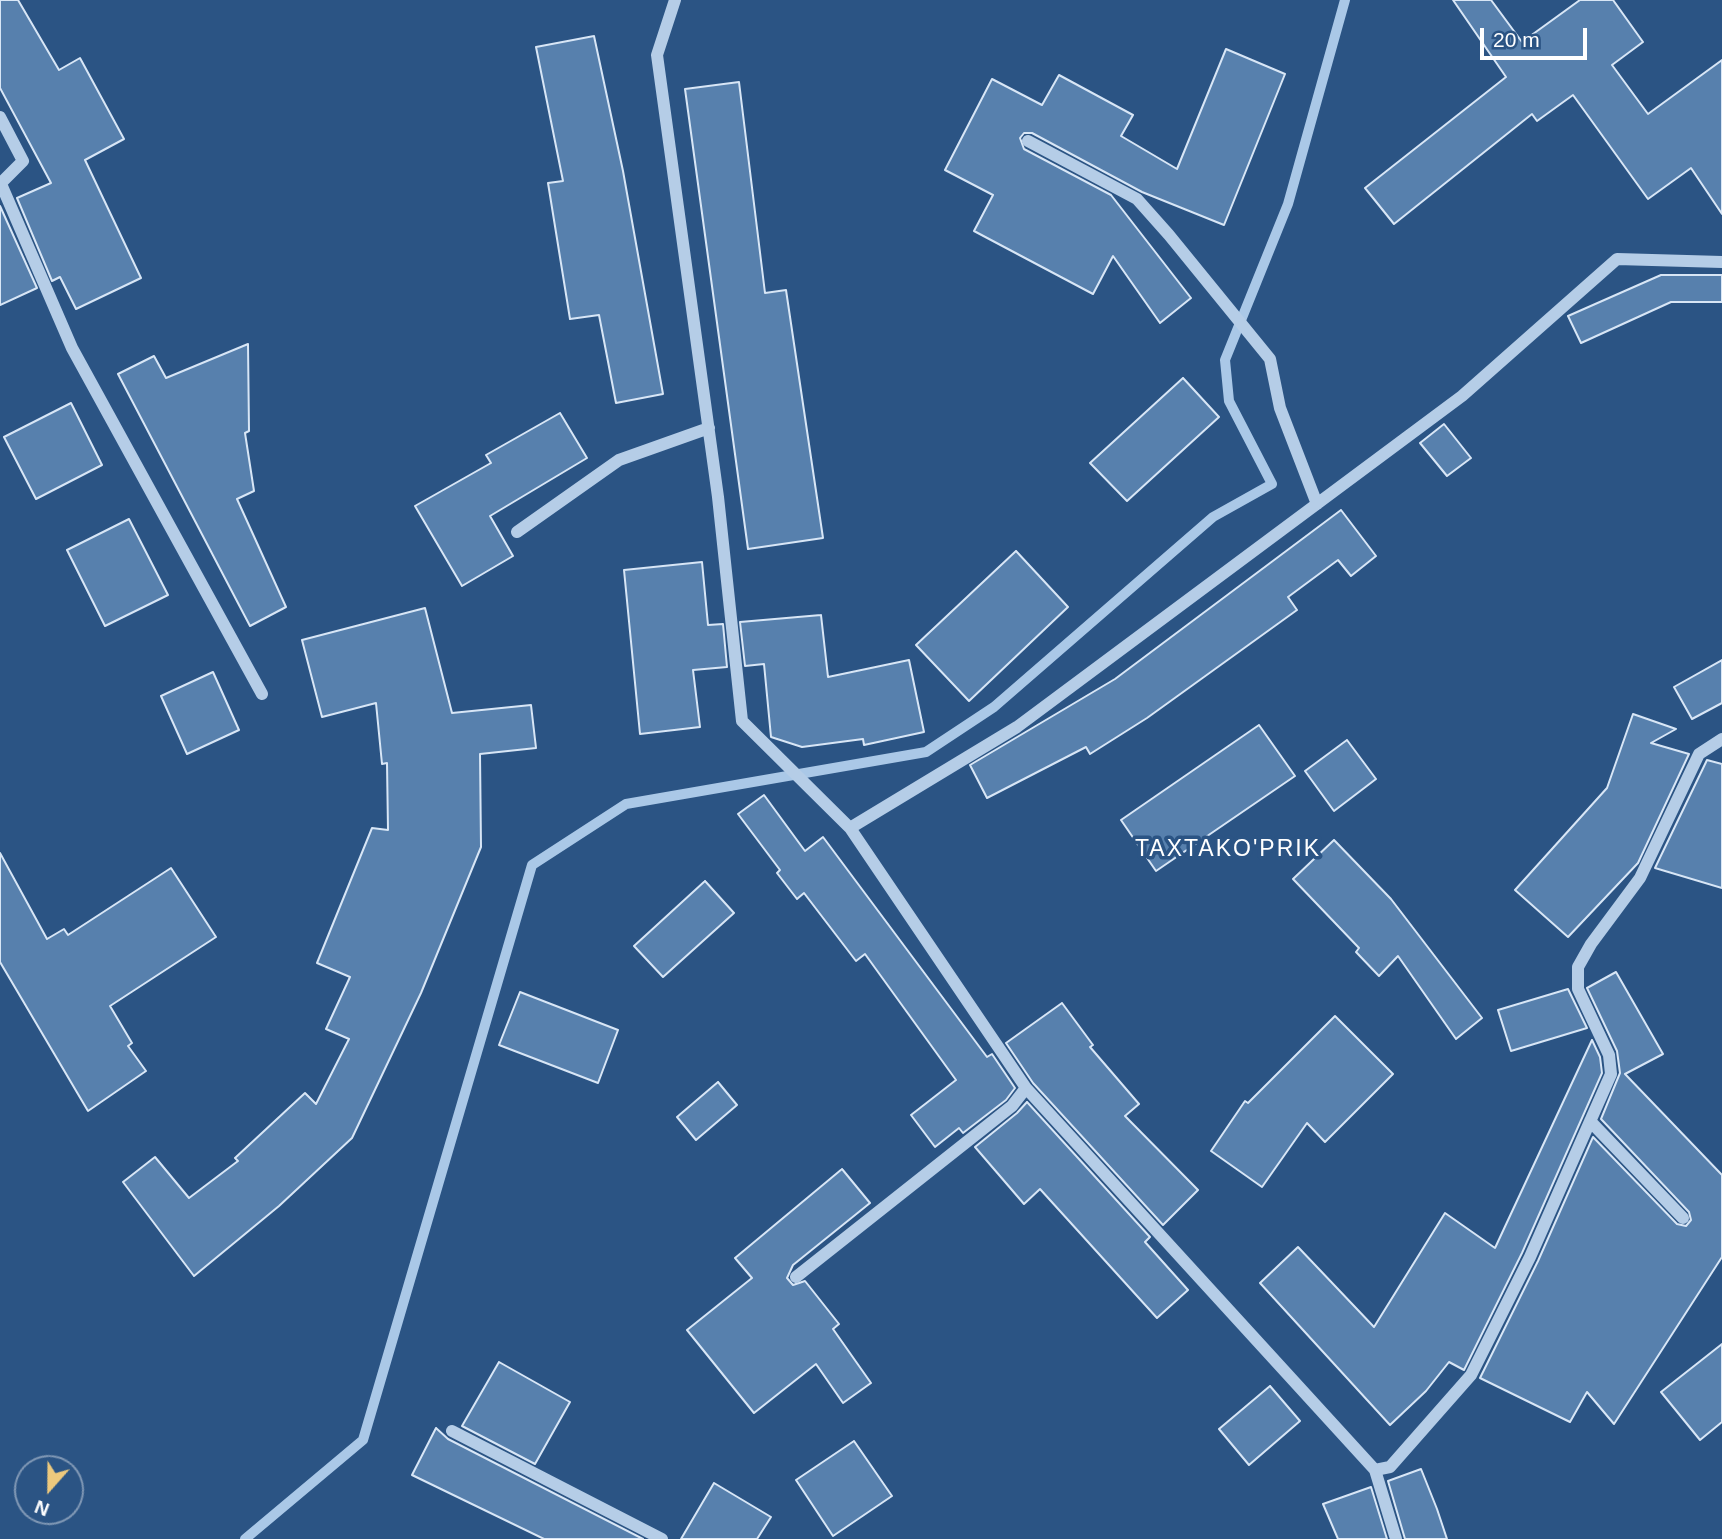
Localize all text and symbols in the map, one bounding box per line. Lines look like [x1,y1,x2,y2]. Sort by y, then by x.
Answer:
scale bar [1484,14,1591,58]
text: 20 m [1493,28,1540,51]
district label: TAXTAKO'PRIK [1136,836,1320,864]
north arrow [14,1455,84,1525]
text: N [32,1496,52,1520]

